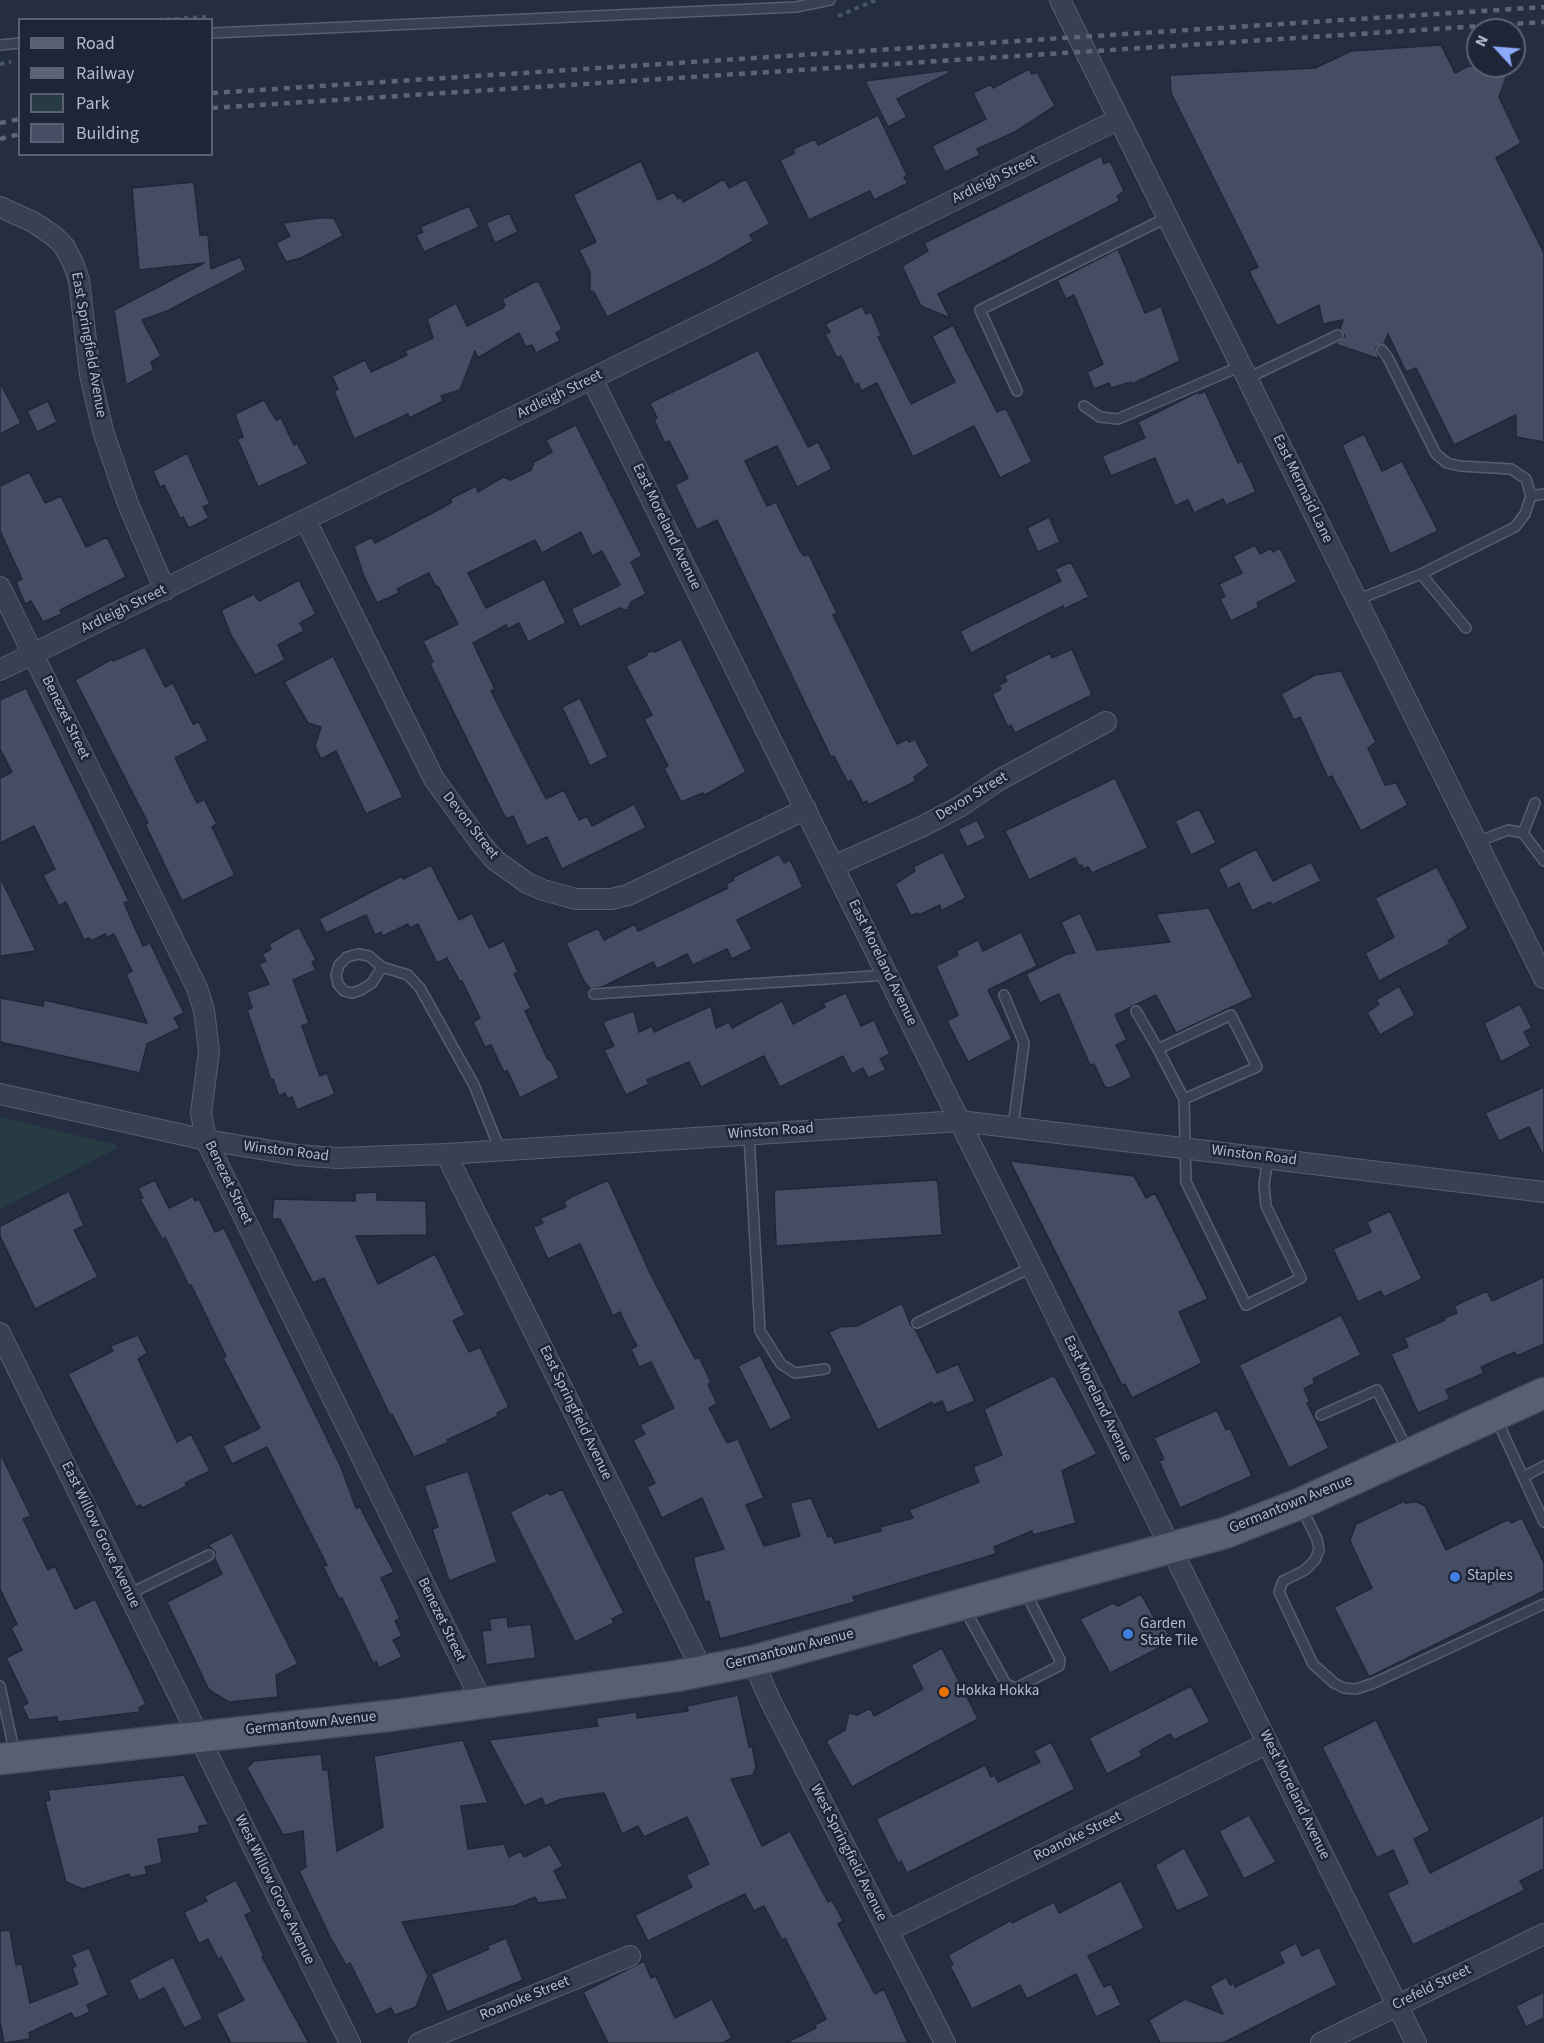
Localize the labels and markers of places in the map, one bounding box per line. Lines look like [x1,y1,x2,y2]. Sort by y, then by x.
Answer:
place label: Staples [1467,1568,1513,1586]
marker: Staples [1448,1570,1462,1584]
place label: Garden State Tile [1140,1616,1198,1651]
marker: Garden State Tile [1121,1627,1135,1641]
place label: Hokka Hokka [956,1683,1039,1701]
marker: Hokka Hokka [937,1685,951,1699]

